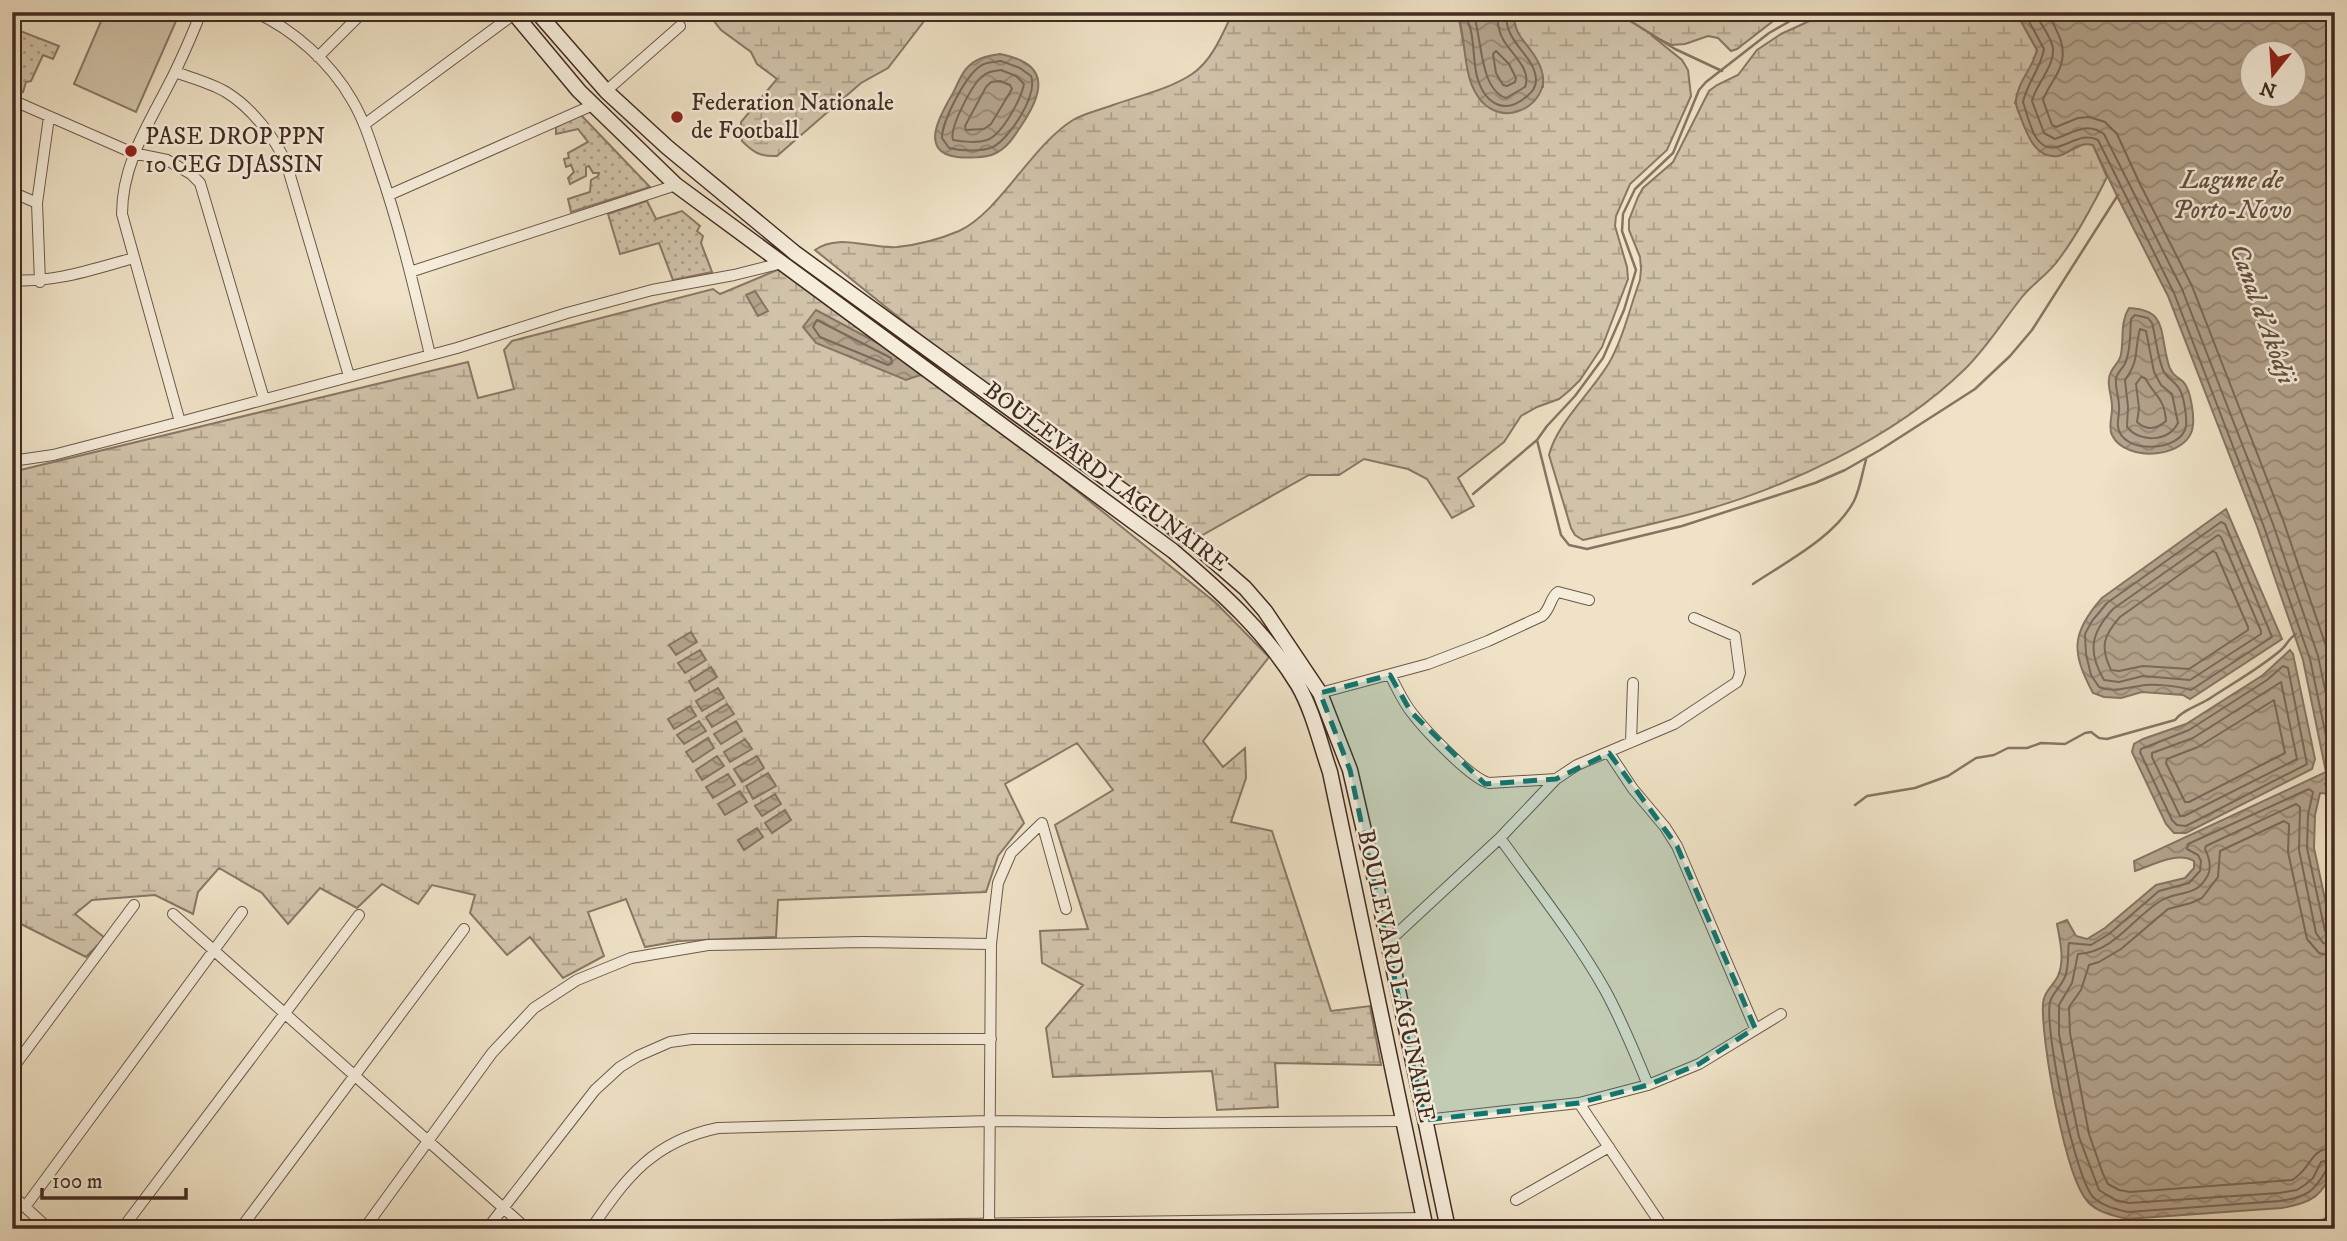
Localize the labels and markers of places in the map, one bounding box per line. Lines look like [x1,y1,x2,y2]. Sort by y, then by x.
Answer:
place label: Federation Nationale de Football [691,88,894,146]
marker: Federation Nationale de Football [669,109,685,125]
place label: PASE DROP PPN 10 CEG DJASSIN [145,122,325,180]
marker: PASE DROP PPN 10 CEG DJASSIN [123,143,139,159]

